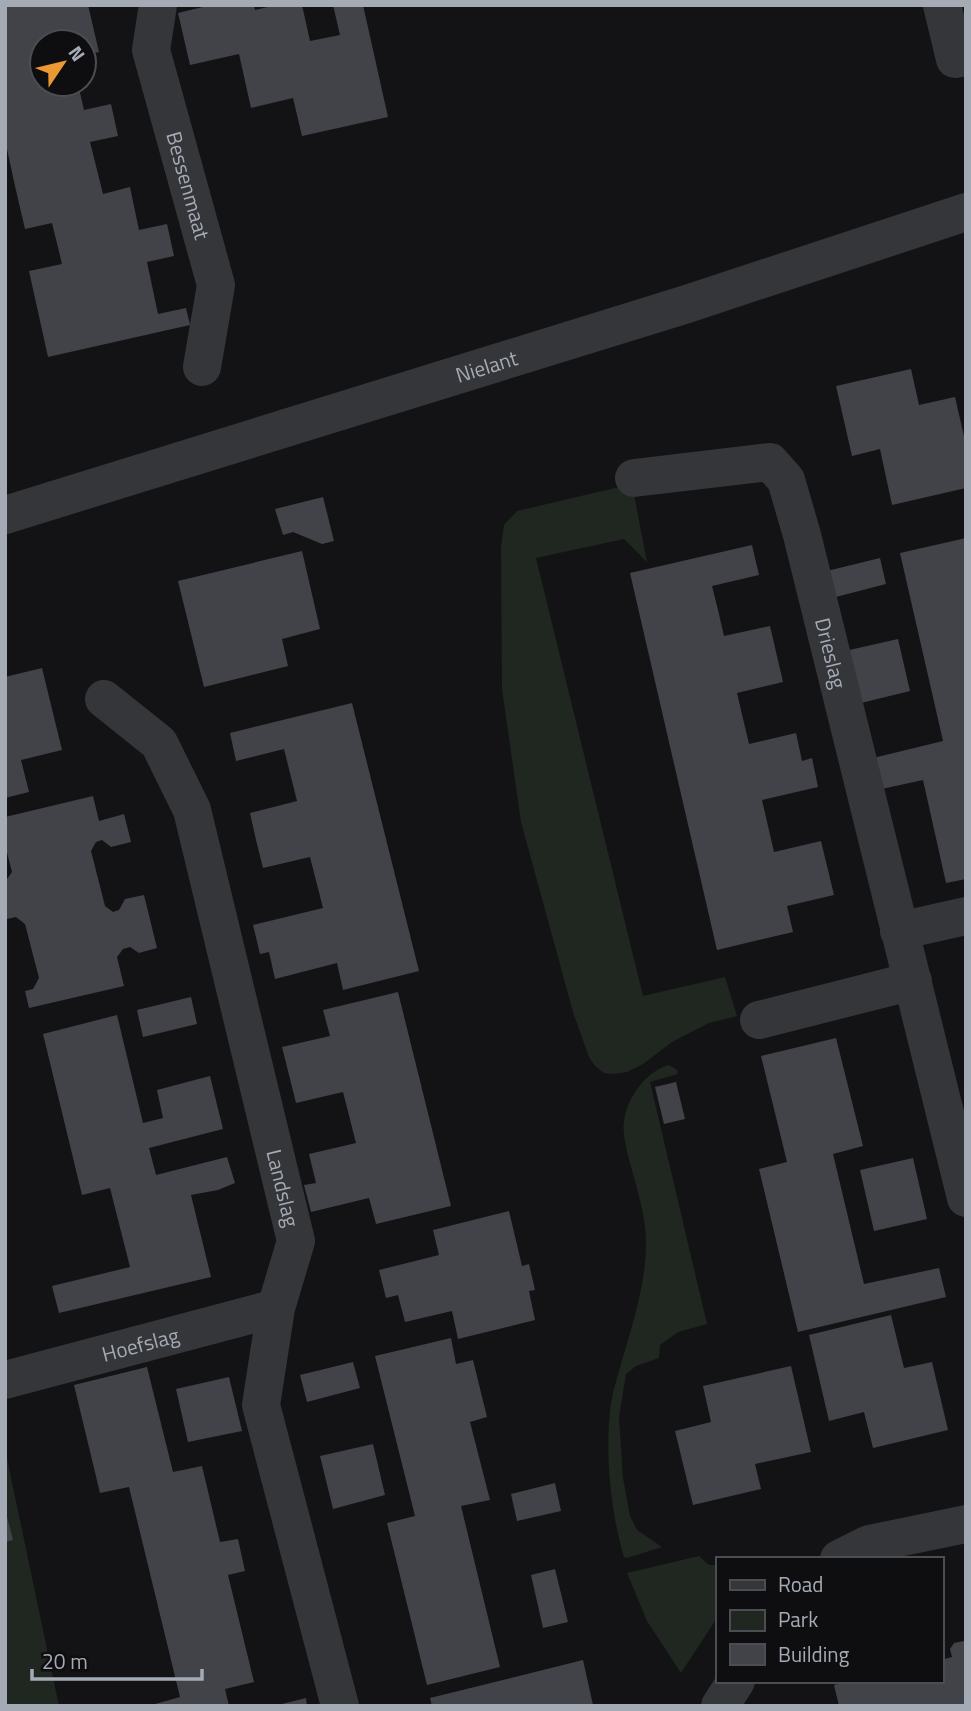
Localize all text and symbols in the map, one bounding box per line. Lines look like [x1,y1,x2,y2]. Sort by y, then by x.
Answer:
north arrow [28,28,98,98]
text: N [62,39,93,67]
street label: Bessenmaat [158,128,219,244]
street label: Nielant [451,341,522,391]
street label: Drieslag [807,614,855,692]
street label: Landslag [258,1146,308,1230]
street label: Hoefslag [98,1318,183,1370]
legend [716,1557,943,1683]
text: Road [778,1568,823,1600]
text: Park [778,1603,818,1635]
scale bar [32,1638,201,1682]
text: Building [778,1638,850,1670]
text: 20 m [42,1645,88,1677]

